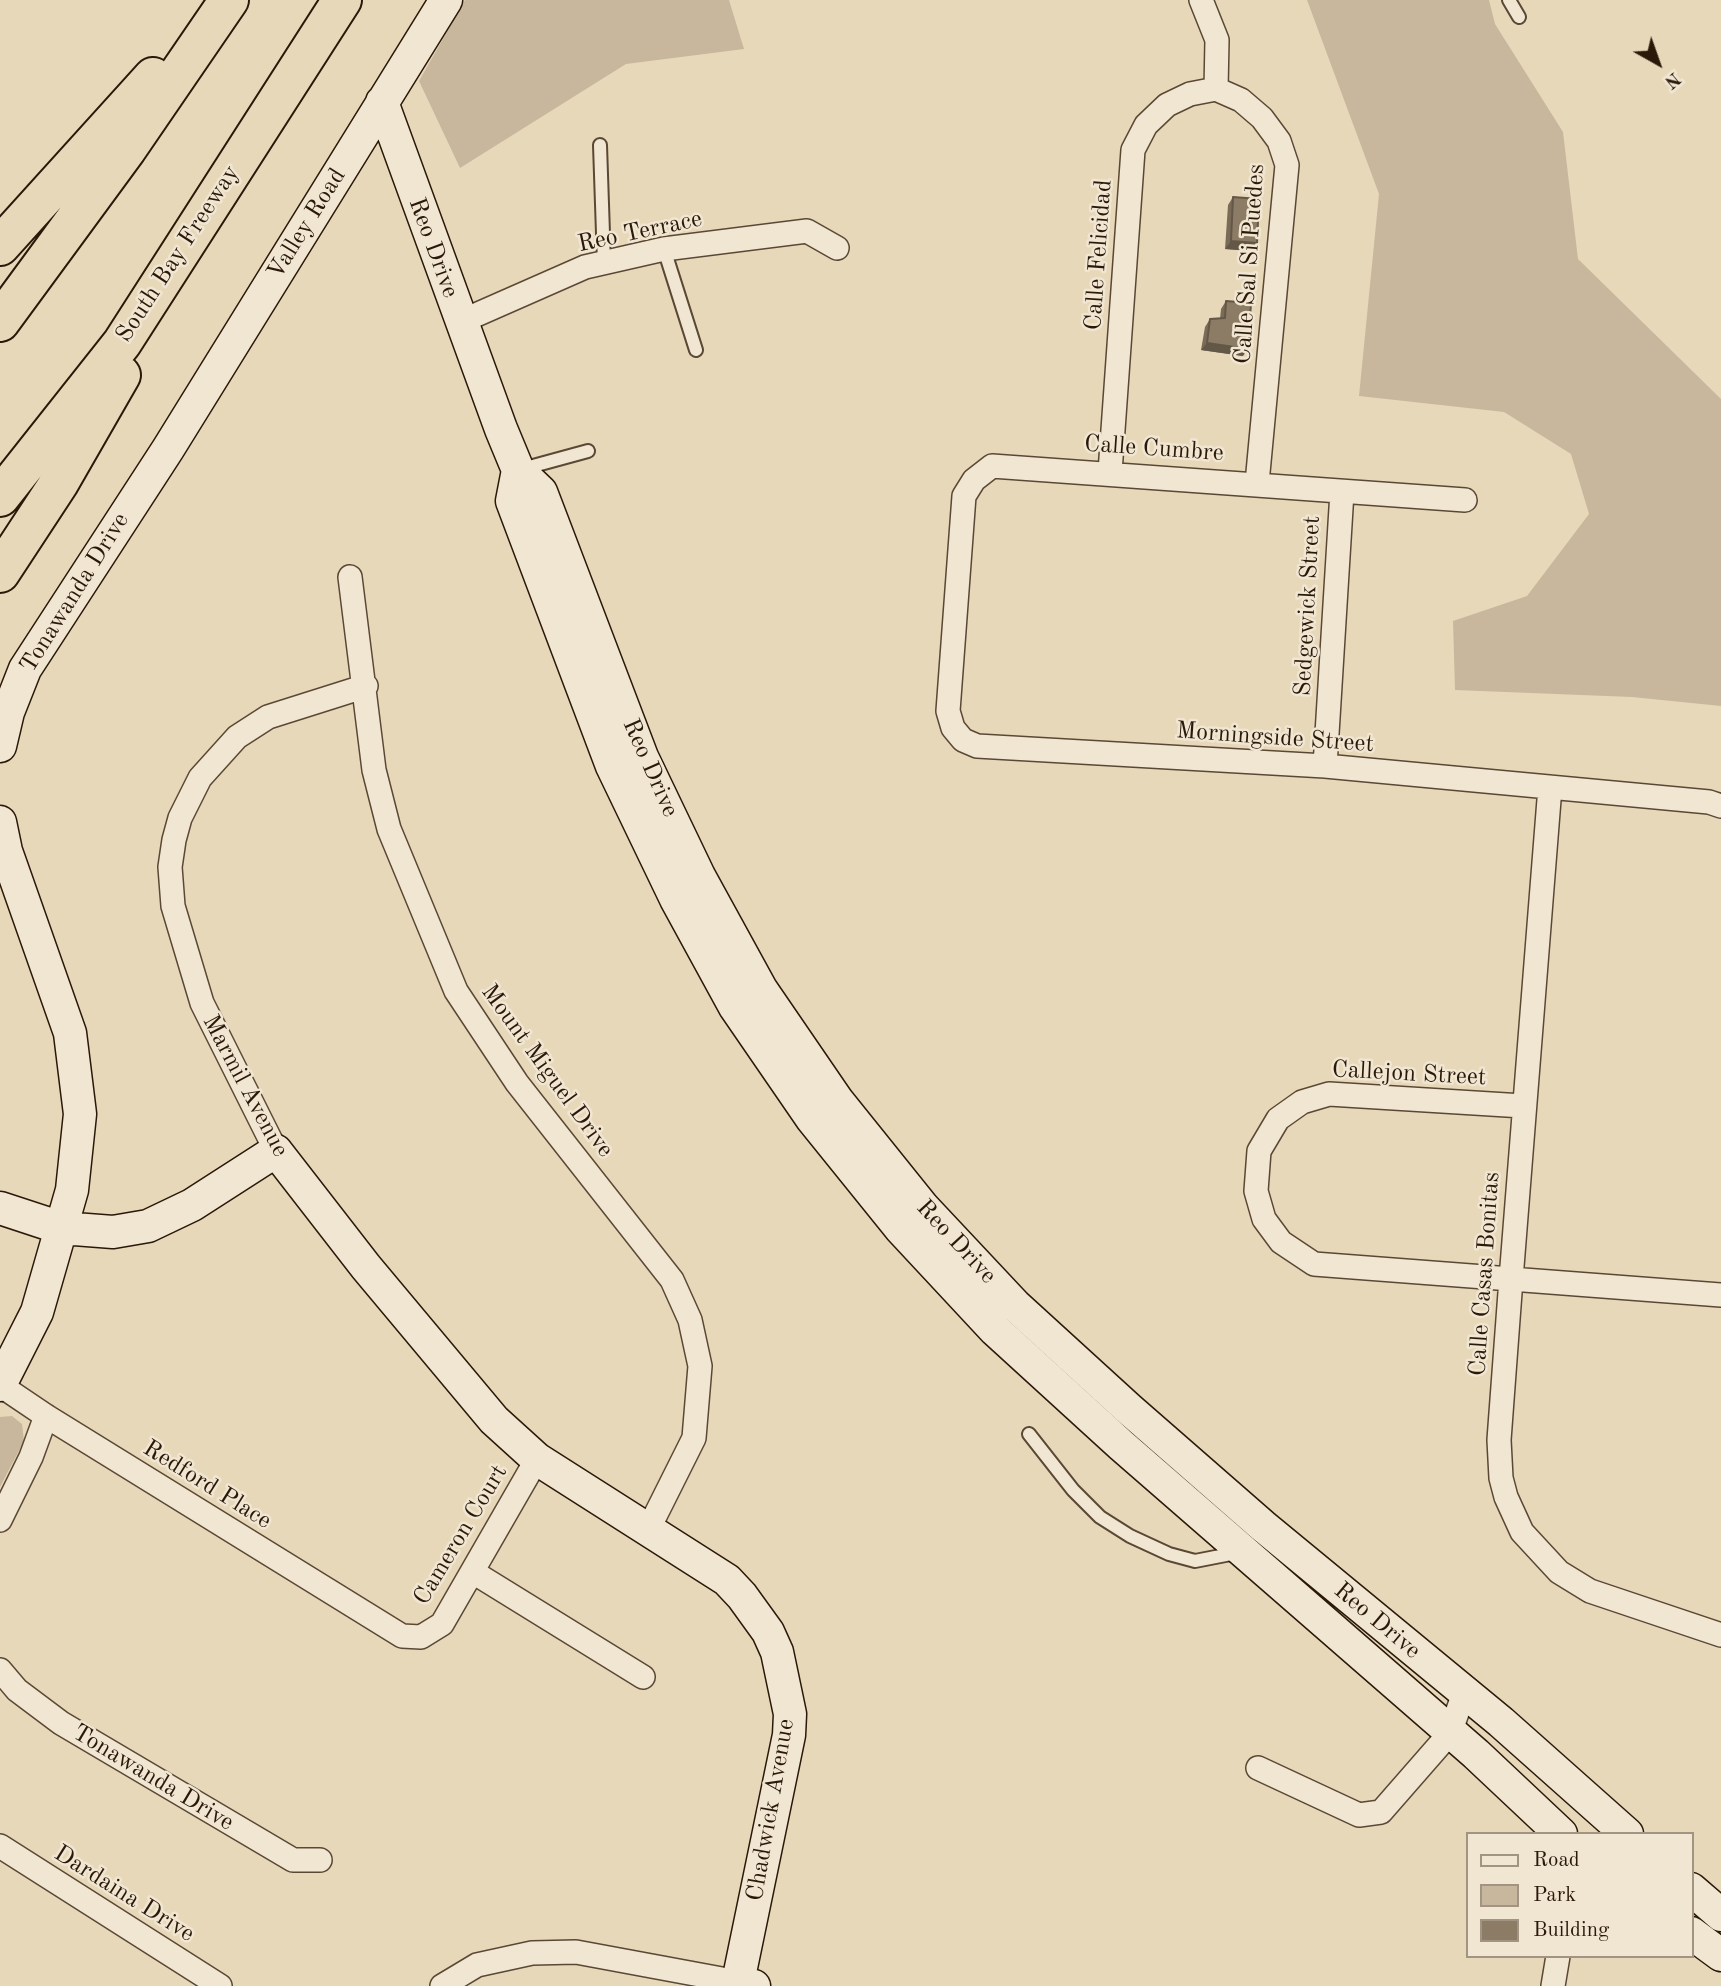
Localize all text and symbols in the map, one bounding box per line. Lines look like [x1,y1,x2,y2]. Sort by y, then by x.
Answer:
north arrow [1623,28,1693,98]
text: N [1660,68,1683,91]
street label: South Bay Freeway [110,160,246,348]
street label: Valley Road [262,163,352,285]
street label: Calle Sal Si Puedes [1229,163,1271,365]
street label: Calle Felicidad [1079,179,1119,331]
street label: Reo Drive [402,194,464,302]
street label: Reo Terrace [575,205,705,259]
street label: Calle Cumbre [1083,430,1225,468]
street label: Tonawanda Drive [14,508,136,678]
street label: Sedgewick Street [1289,515,1327,697]
street label: Reo Drive [616,714,684,822]
street label: Morningside Street [1175,717,1375,759]
street label: Mount Miguel Drive [474,979,620,1163]
street label: Marmil Avenue [195,1010,295,1162]
street label: Callejon Street [1331,1056,1487,1092]
street label: Calle Casas Bonitas [1463,1171,1507,1377]
street label: Reo Drive [910,1194,1002,1290]
street label: Redford Place [138,1434,276,1536]
street label: Cameron Court [408,1460,514,1610]
street label: Reo Drive [1328,1576,1426,1666]
street label: Chadwick Avenue [741,1717,801,1903]
street label: Tonawanda Drive [67,1719,239,1837]
legend [1466,1832,1693,1958]
street label: Dardaina Drive [48,1839,200,1949]
text: Road [1533,1850,1580,1871]
text: Park [1533,1885,1576,1906]
text: Building [1533,1920,1609,1941]

